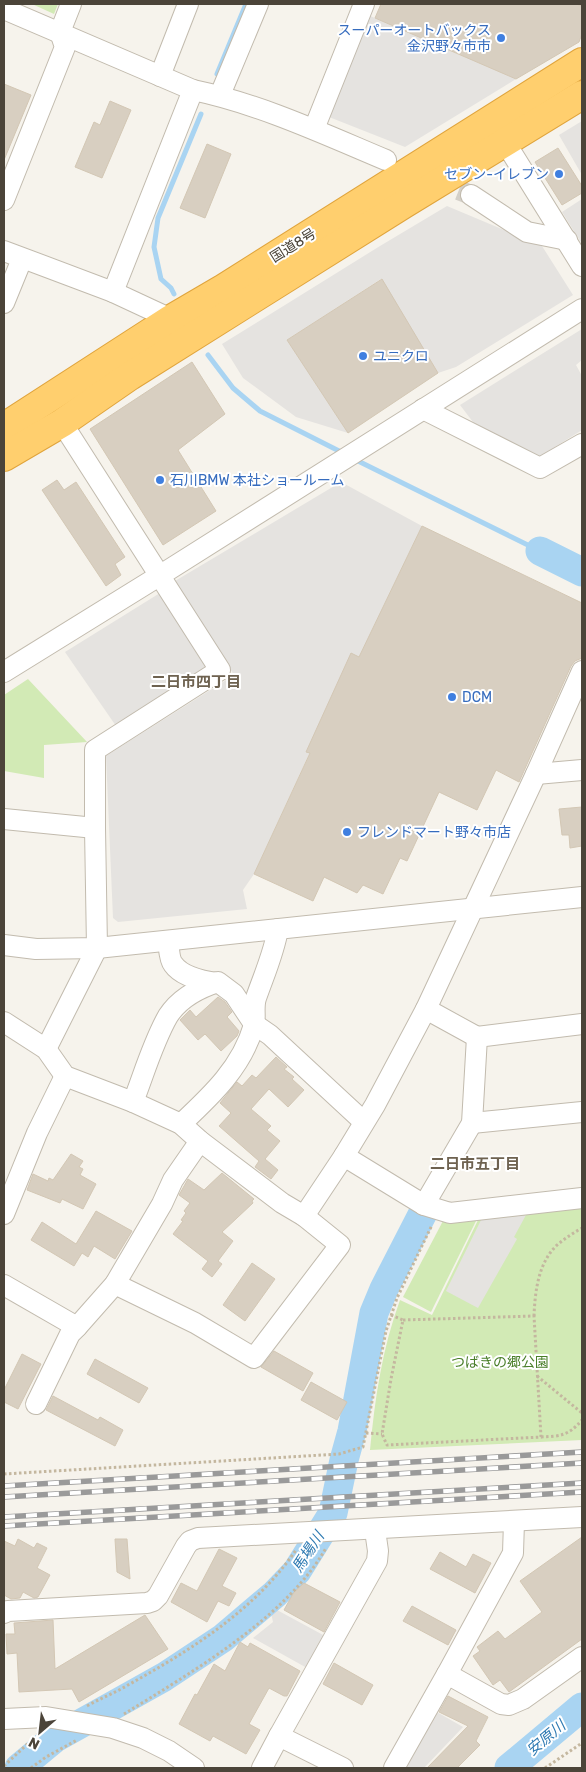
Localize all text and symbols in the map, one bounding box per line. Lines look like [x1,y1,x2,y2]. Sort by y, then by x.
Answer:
place label: スーパーオートバックス 金沢野々市市 [338,22,491,55]
marker: スーパーオートバックス 金沢野々市市 [495,32,507,44]
place label: セブン-イレブン [444,166,549,183]
marker: セブン-イレブン [553,168,565,180]
street label: 国道8号 [267,225,319,266]
place label: ユニクロ [373,348,429,365]
marker: ユニクロ [357,350,369,362]
place label: 石川BMW 本社ショールーム [170,472,344,489]
marker: 石川BMW 本社ショールーム [154,474,166,486]
district label: 二日市四丁目 [151,673,241,691]
place label: DCM [462,689,492,706]
marker: DCM [446,691,458,703]
place label: フレンドマート野々市店 [357,824,511,841]
marker: フレンドマート野々市店 [341,826,353,838]
district label: 二日市五丁目 [430,1155,520,1173]
park label: つばきの郷公園 [451,1354,549,1371]
water label: 馬場川 [288,1527,329,1576]
north arrow [15,1707,65,1757]
water label: 安原川 [523,1715,571,1759]
text: N [26,1733,43,1753]

